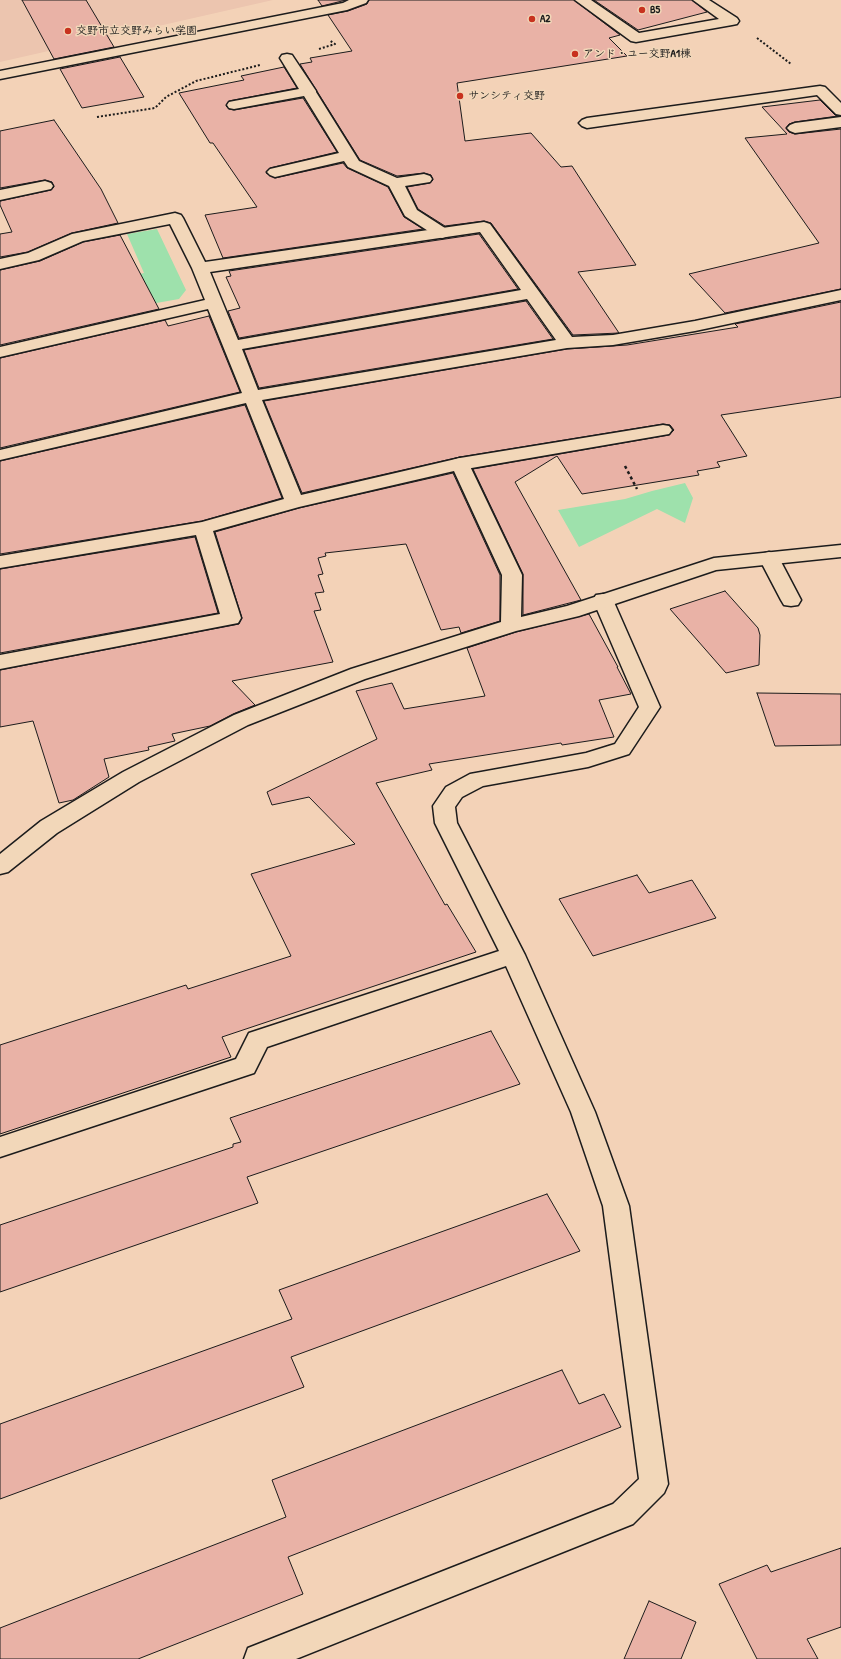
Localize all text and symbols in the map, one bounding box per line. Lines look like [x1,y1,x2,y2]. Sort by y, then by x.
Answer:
place label: B5 [650,3,660,17]
marker: B5 [637,5,647,15]
place label: A2 [540,12,551,26]
marker: A2 [527,14,537,24]
place label: 交野市立交野みらい学園 [76,24,197,38]
marker: 交野市立交野みらい学園 [63,26,73,36]
place label: アンド・ユー交野A1棟 [583,47,691,61]
marker: アンド・ユー交野A1棟 [570,49,580,59]
place label: サンシティ交野 [468,89,545,103]
marker: サンシティ交野 [455,91,465,101]

